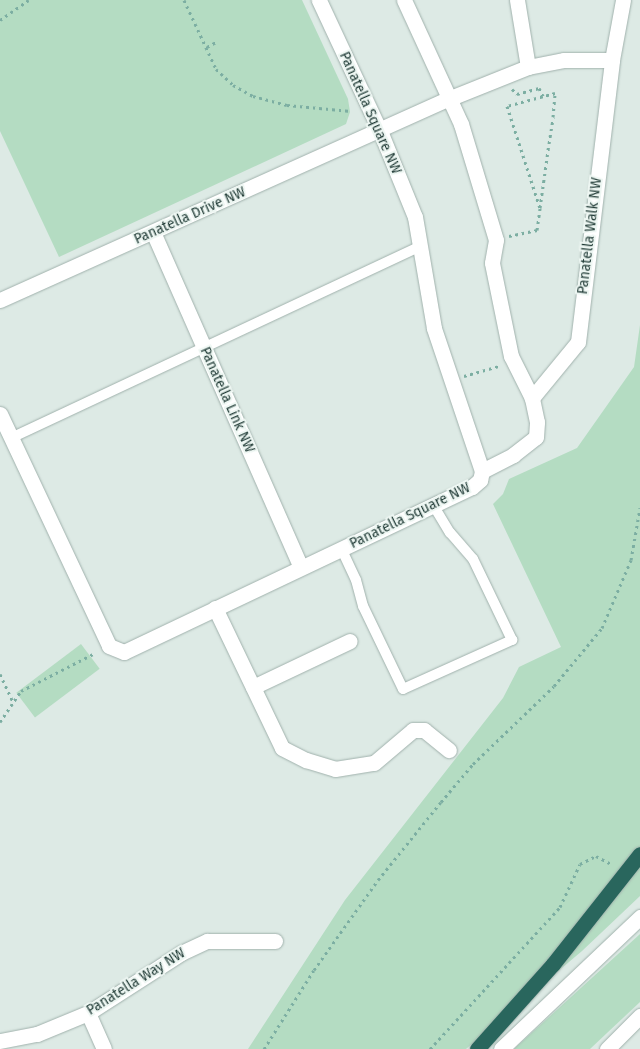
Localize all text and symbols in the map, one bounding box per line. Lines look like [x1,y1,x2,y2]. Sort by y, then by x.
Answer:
street label: Panatella Square NW [335,49,405,177]
street label: Panatella Walk NW [575,177,605,295]
street label: Panatella Drive NW [132,184,248,248]
street label: Panatella Link NW [196,345,258,455]
street label: Panatella Square NW [347,480,473,552]
street label: Panatella Way NW [84,945,188,1019]

